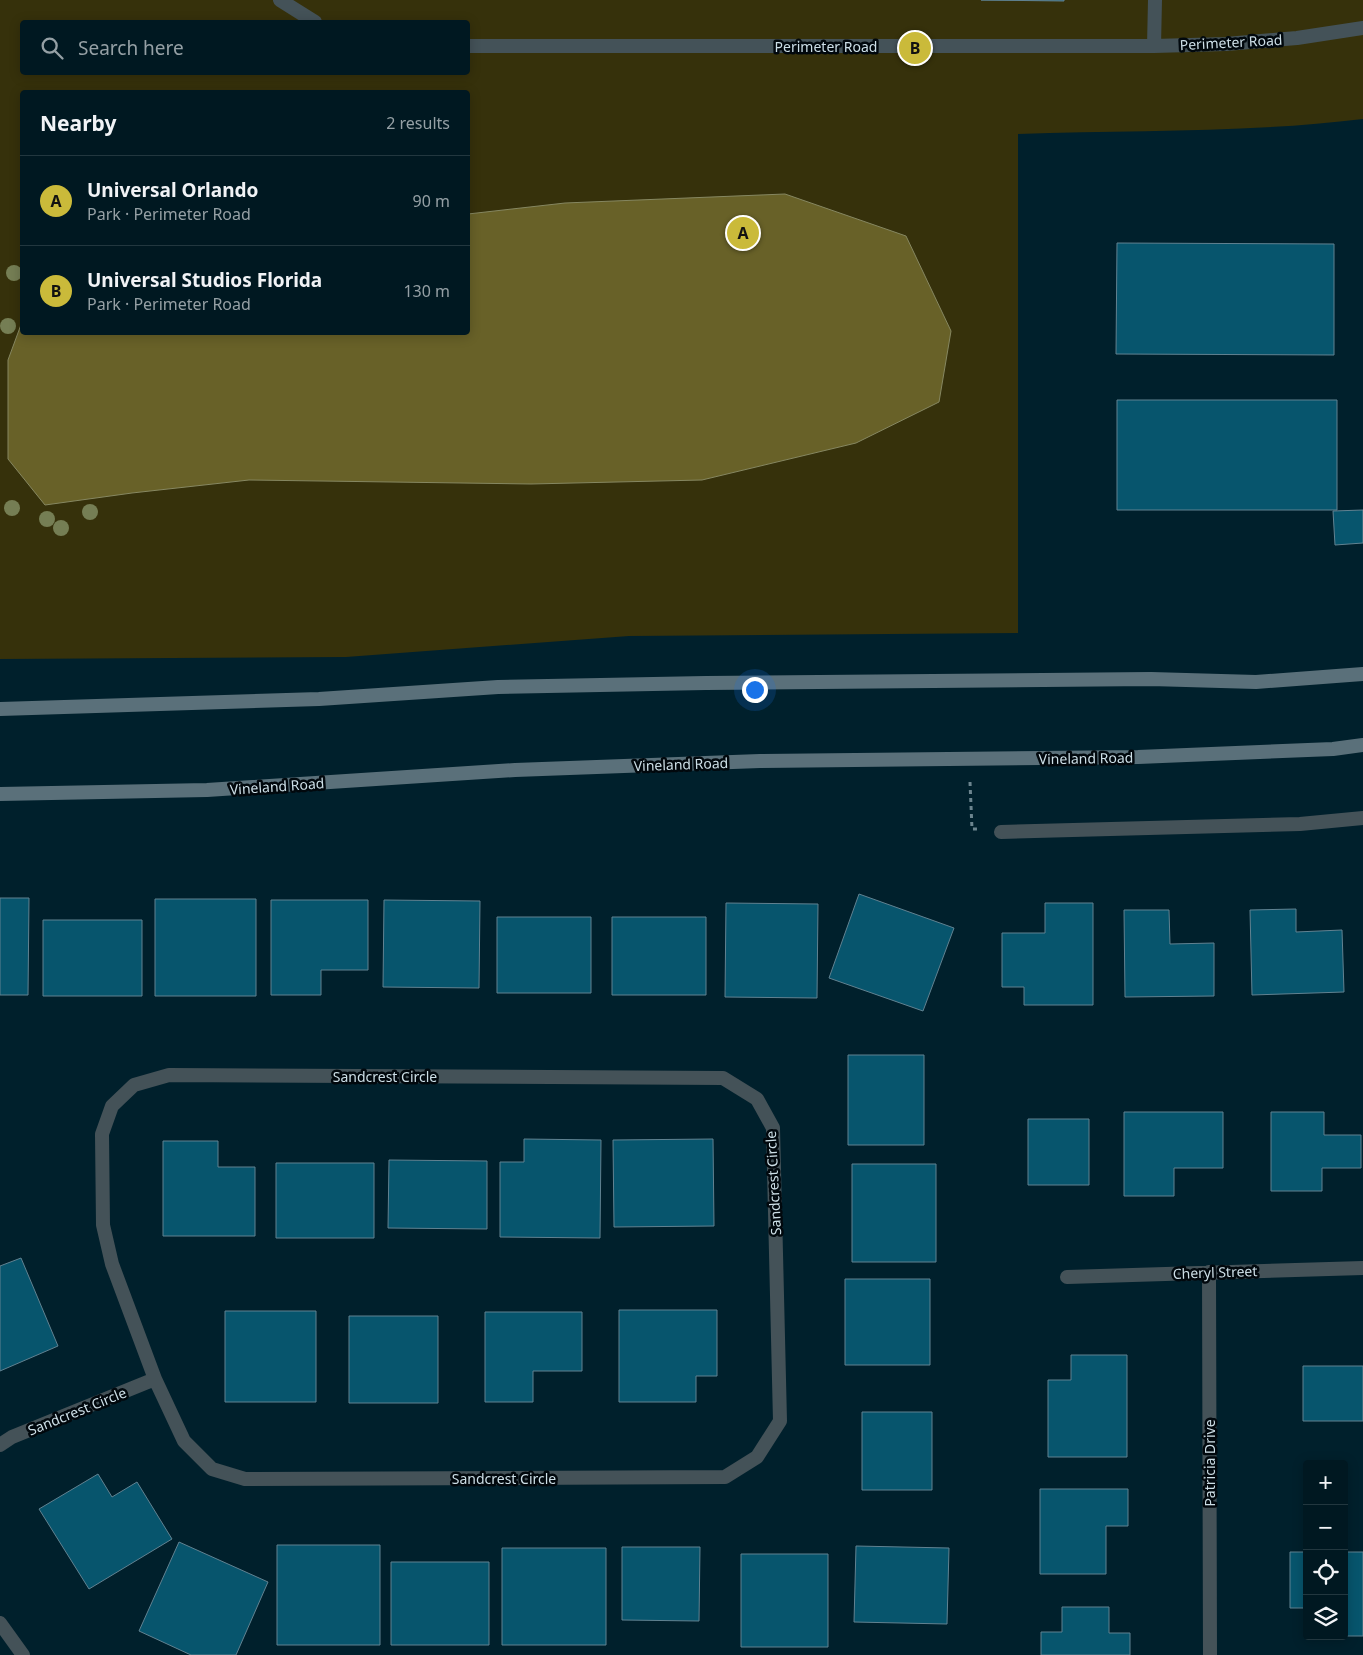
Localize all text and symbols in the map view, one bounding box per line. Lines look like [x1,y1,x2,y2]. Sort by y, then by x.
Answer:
search box [20,20,470,75]
pin: B [899,29,931,67]
street label: Perimeter Road [1179,30,1283,54]
icon: search [38,34,66,62]
text: Search here [78,35,184,61]
street label: Perimeter Road [775,37,877,56]
text: Nearby [40,109,116,137]
text: 2 results [386,112,450,134]
text: Universal Orlando [87,177,258,203]
text: A [50,190,62,212]
text: 90 m [413,190,450,212]
text: Park · Perimeter Road [87,203,251,225]
pin: A [727,214,759,252]
text: Universal Studios Florida [87,267,322,293]
text: B [51,280,61,302]
text: 130 m [403,280,450,302]
text: Park · Perimeter Road [87,293,251,315]
your location [742,677,768,703]
street label: Vineland Road [1039,748,1133,768]
street label: Vineland Road [633,753,729,775]
street label: Vineland Road [229,773,325,799]
street label: Sandcrest Circle [333,1067,437,1086]
street label: Sandcrest Circle [761,1130,785,1236]
street label: Cheryl Street [1172,1261,1258,1283]
street label: Sandcrest Circle [25,1383,129,1439]
street label: Patricia Drive [1200,1419,1219,1507]
map controls [1303,1460,1348,1640]
button: + [1303,1460,1348,1505]
street label: Sandcrest Circle [452,1469,556,1488]
button: − [1303,1505,1348,1550]
button: locate [1303,1550,1348,1595]
button: layers [1303,1595,1348,1640]

